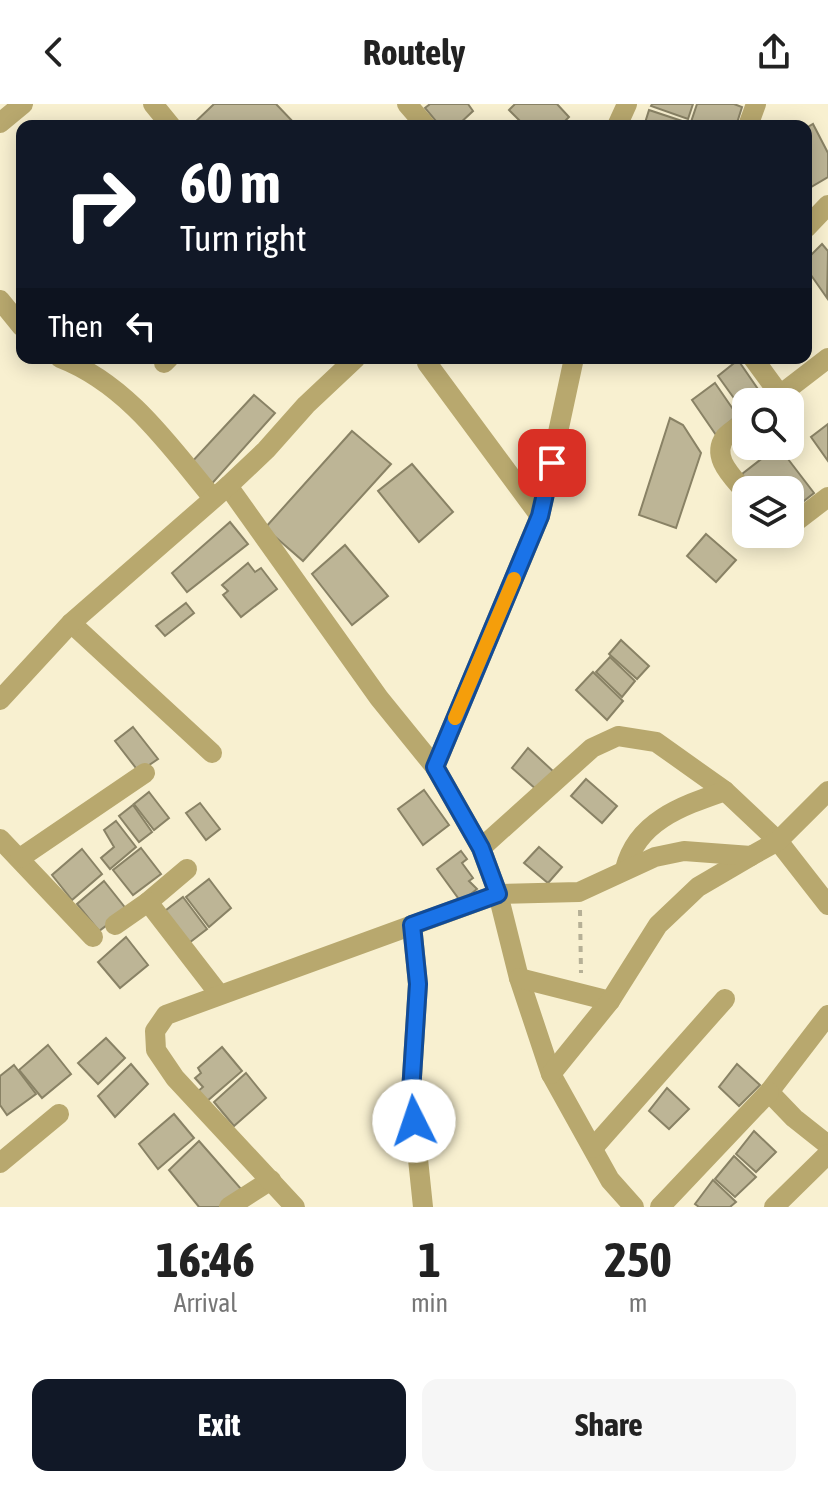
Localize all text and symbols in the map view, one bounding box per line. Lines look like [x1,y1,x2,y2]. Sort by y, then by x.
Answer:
icon: back [32,30,76,74]
icon: share [752,30,796,74]
text: Routely [363,31,465,73]
text: 60 m [180,151,281,215]
icon: right [48,152,152,256]
text: Turn right [180,217,307,259]
icon: left [119,304,163,348]
text: Then [48,309,103,343]
map controls [732,388,804,548]
button: search [732,388,804,460]
pin [518,429,586,497]
icon: arrive [530,441,574,485]
button: layers [732,476,804,548]
position arrow [372,1079,456,1163]
text: 16:46 [156,1232,255,1287]
text: 1 [418,1232,441,1287]
text: 250 [604,1232,672,1287]
text: Arrival [174,1288,237,1318]
text: min [411,1288,448,1318]
text: m [629,1288,647,1318]
button: Exit [32,1379,406,1471]
button: Share [422,1379,796,1471]

